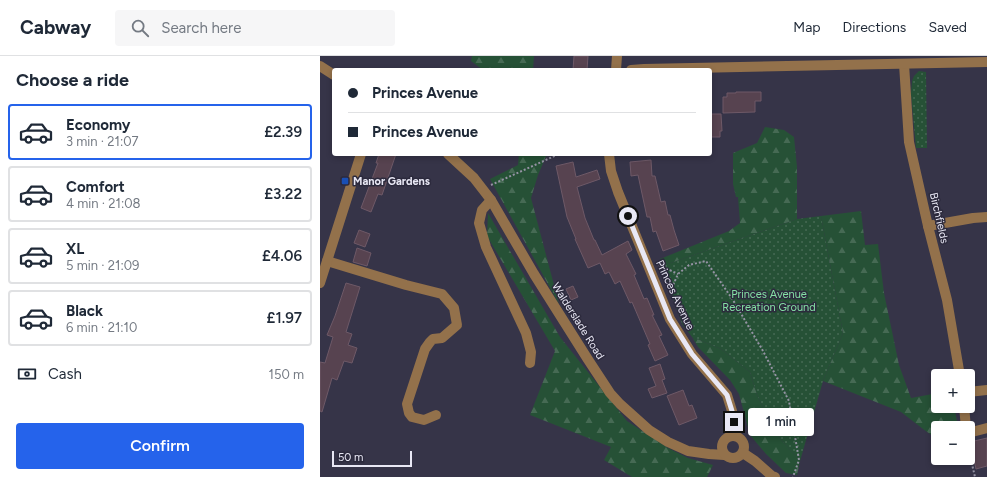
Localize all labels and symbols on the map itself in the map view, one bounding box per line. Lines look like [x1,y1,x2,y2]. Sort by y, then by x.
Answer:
place label: Manor Gardens [353,175,430,188]
marker: Manor Gardens [340,176,350,186]
street label: Birchfields [927,191,951,245]
route start [619,207,637,225]
street label: Princes Avenue [653,258,697,332]
street label: Walderslade Road [549,280,607,362]
park label: Princes Avenue Recreation Ground [722,288,816,314]
callout: 1 min [748,408,814,436]
route end [725,413,743,431]
scale bar [332,449,412,468]

